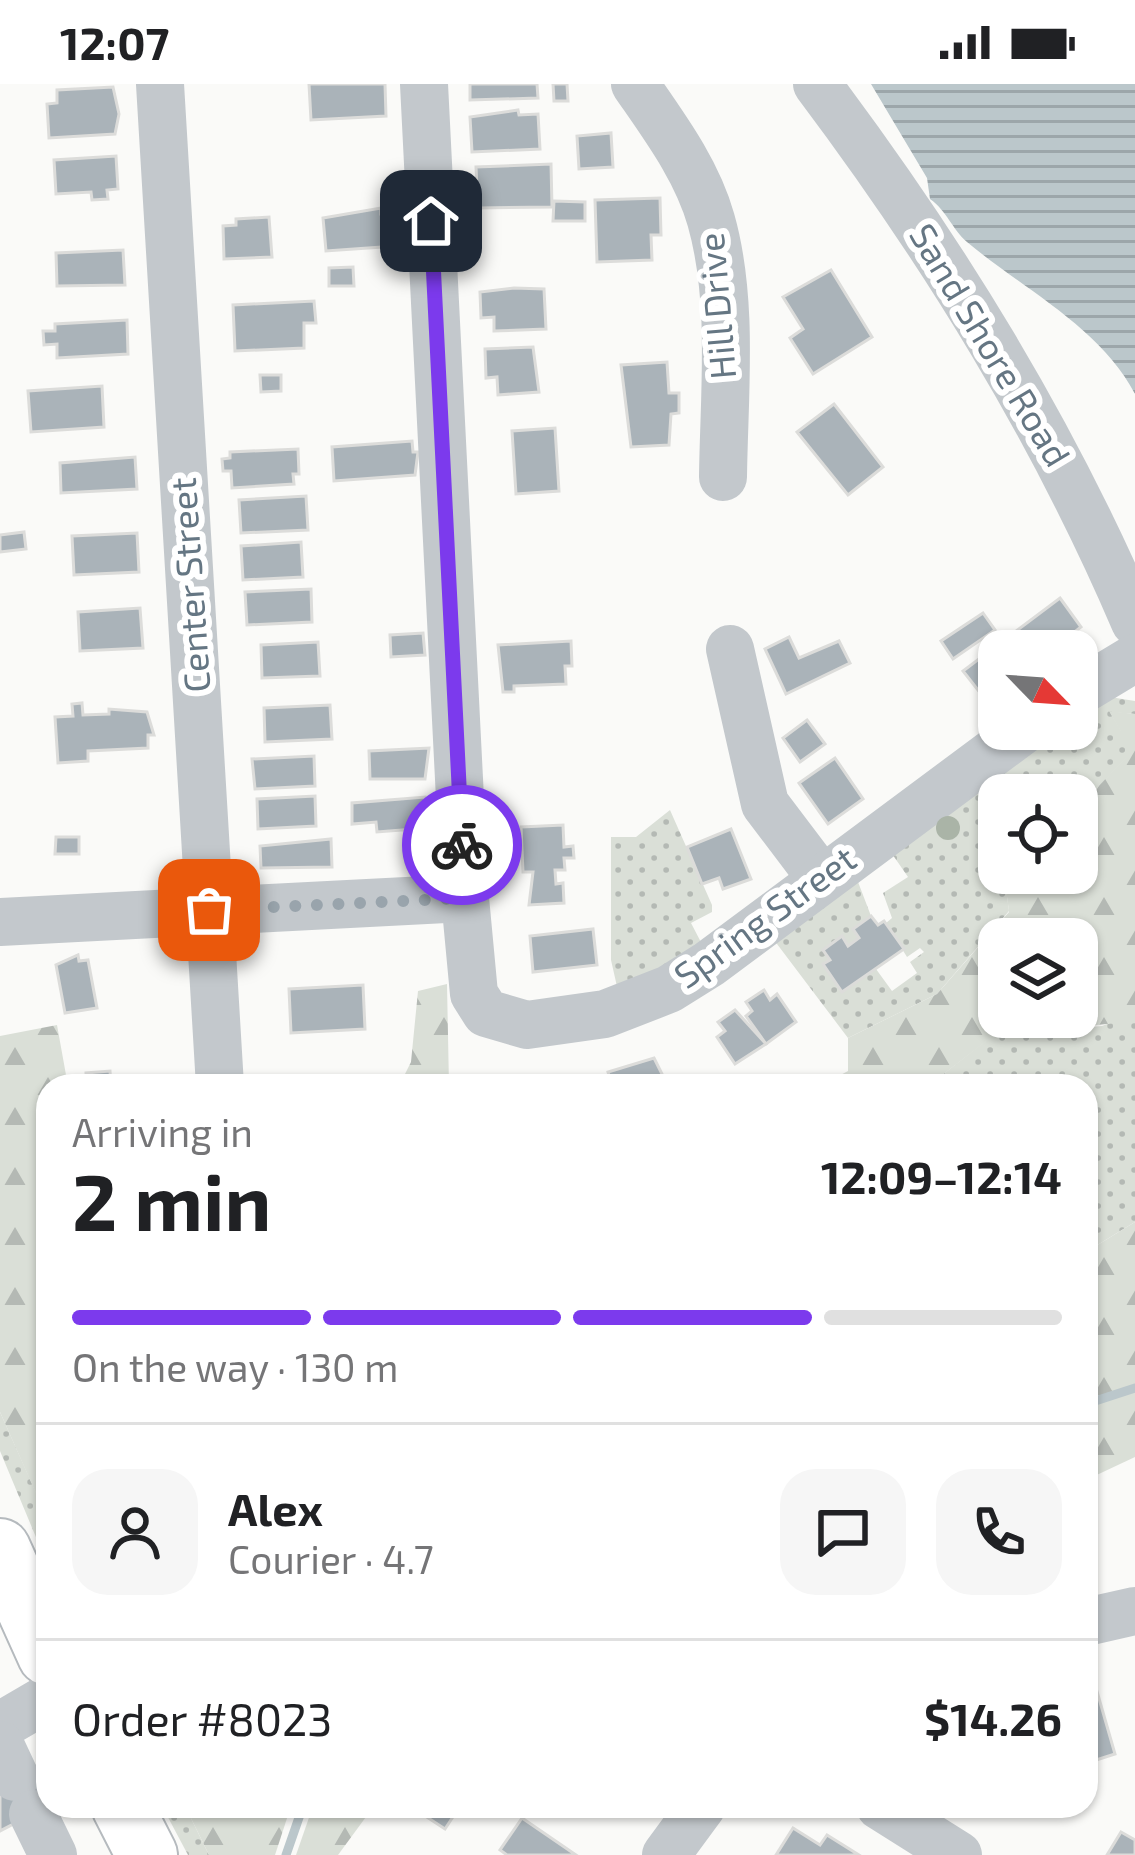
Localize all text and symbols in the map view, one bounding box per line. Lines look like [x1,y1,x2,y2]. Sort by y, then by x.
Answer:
text: 12:07 [60,15,169,69]
pin [380,170,482,272]
icon: home [398,188,464,254]
street label: Sand Shore Road [902,215,1081,473]
street label: Hill Drive [688,231,743,381]
street label: Center Street [160,476,217,694]
north arrow [978,630,1098,750]
map controls [978,630,1098,1038]
button: locate [978,774,1098,894]
courier [402,785,522,905]
icon: bike [429,812,495,878]
street label: Spring Street [665,836,863,996]
pin [158,859,260,961]
icon: bag [176,877,242,943]
button: layers [978,918,1098,1038]
text: Arriving in [72,1108,253,1155]
text: 12:09–12:14 [821,1149,1062,1203]
text: 2 min [72,1153,271,1247]
text: On the way · 130 m [72,1343,398,1390]
button: person [72,1469,198,1595]
button: chat [780,1469,906,1595]
button: phone [936,1469,1062,1595]
text: Alex [228,1481,323,1535]
text: Courier · 4.7 [228,1535,434,1582]
text: Order #8023 [72,1691,332,1745]
text: $14.26 [924,1691,1062,1745]

